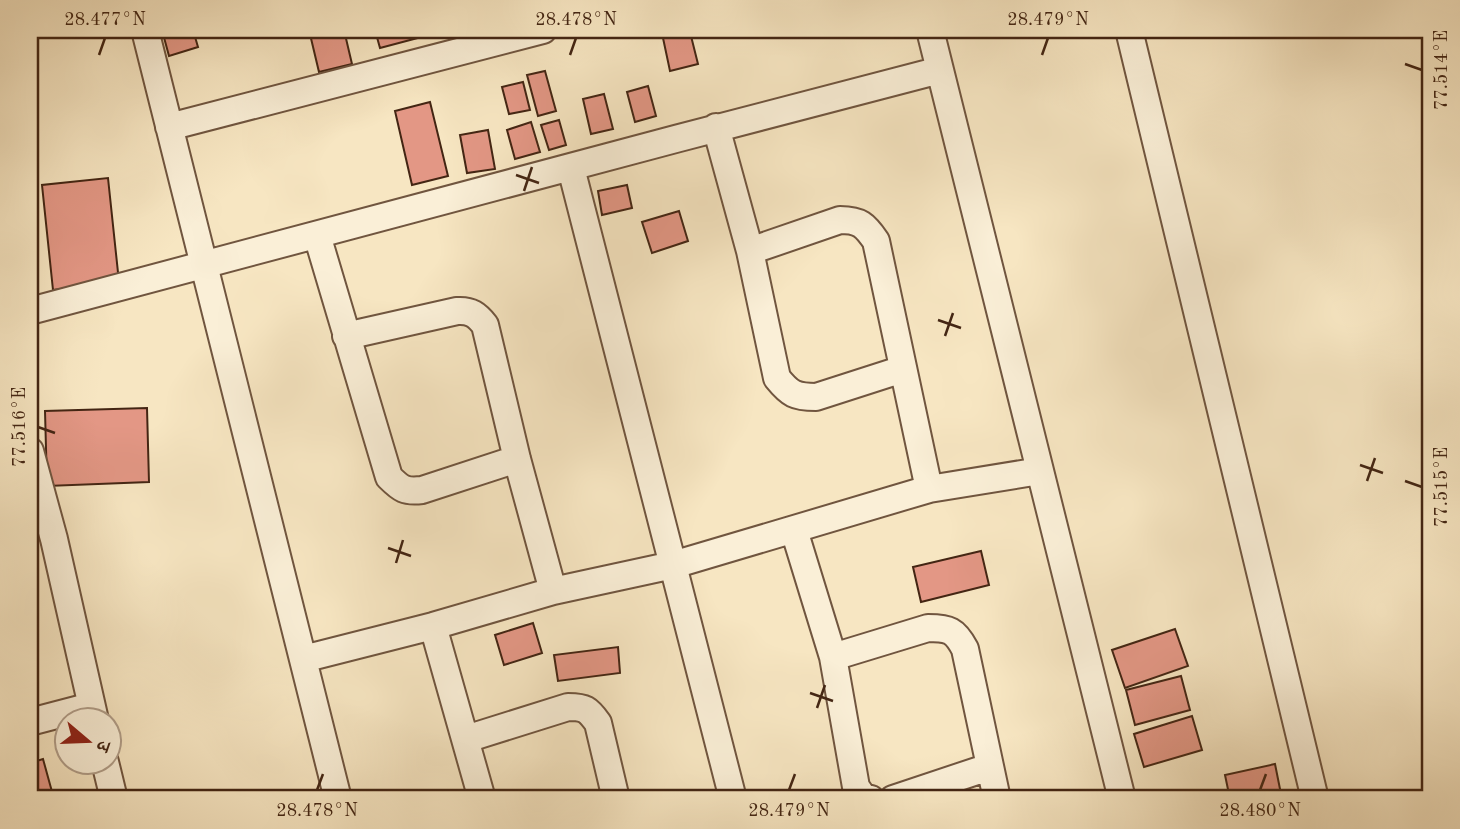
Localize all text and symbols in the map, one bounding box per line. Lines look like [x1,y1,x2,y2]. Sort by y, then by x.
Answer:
text: 28.477°N [64,11,146,29]
text: 28.478°N [535,11,617,29]
text: 28.479°N [1007,11,1089,29]
text: 77.514°E [1433,30,1451,110]
text: 77.516°E [11,387,29,467]
text: 77.515°E [1433,447,1451,527]
north arrow [52,706,122,776]
text: उ [91,736,113,755]
text: 28.478°N [276,802,358,820]
text: 28.479°N [748,802,830,820]
text: 28.480°N [1219,802,1301,820]

